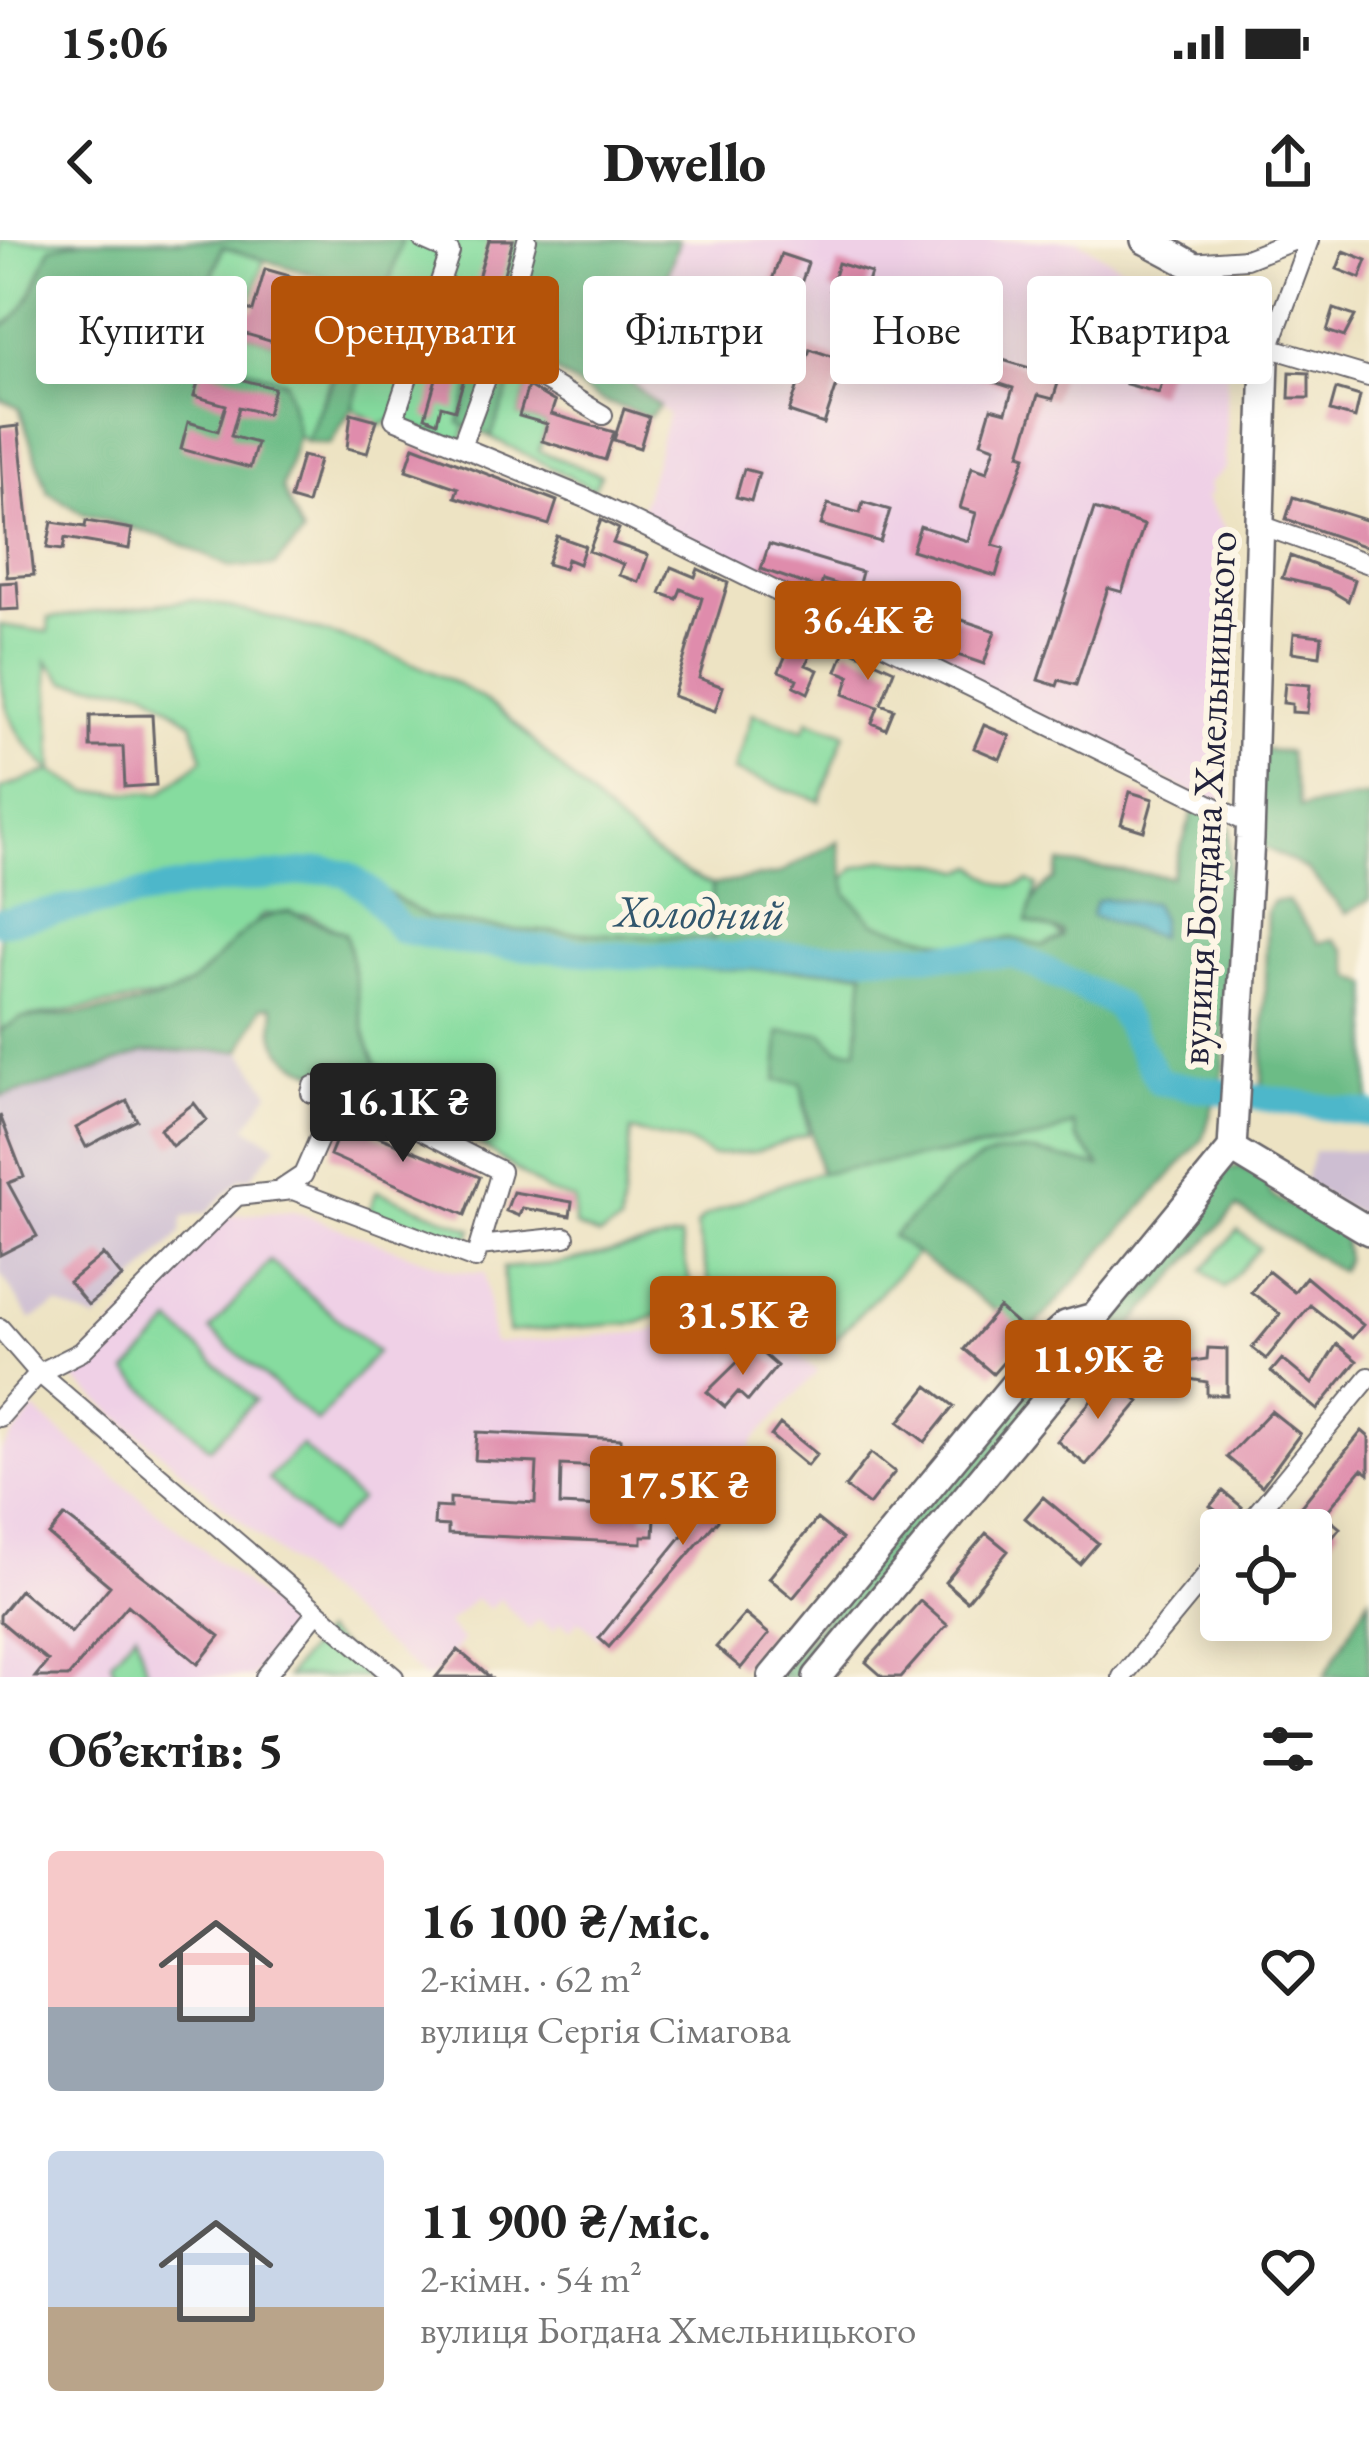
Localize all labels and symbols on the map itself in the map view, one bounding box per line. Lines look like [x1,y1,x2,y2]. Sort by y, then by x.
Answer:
street label: вулиця Богдана Хмельницького [1166,530,1249,1066]
pin: 36.4K ₴ [757,581,979,683]
water label: Холодний [612,881,785,942]
pin: 16.1K ₴ [292,1063,514,1165]
pin: 31.5K ₴ [632,1276,854,1378]
pin: 11.9K ₴ [987,1320,1209,1422]
pin: 17.5K ₴ [572,1446,794,1548]

